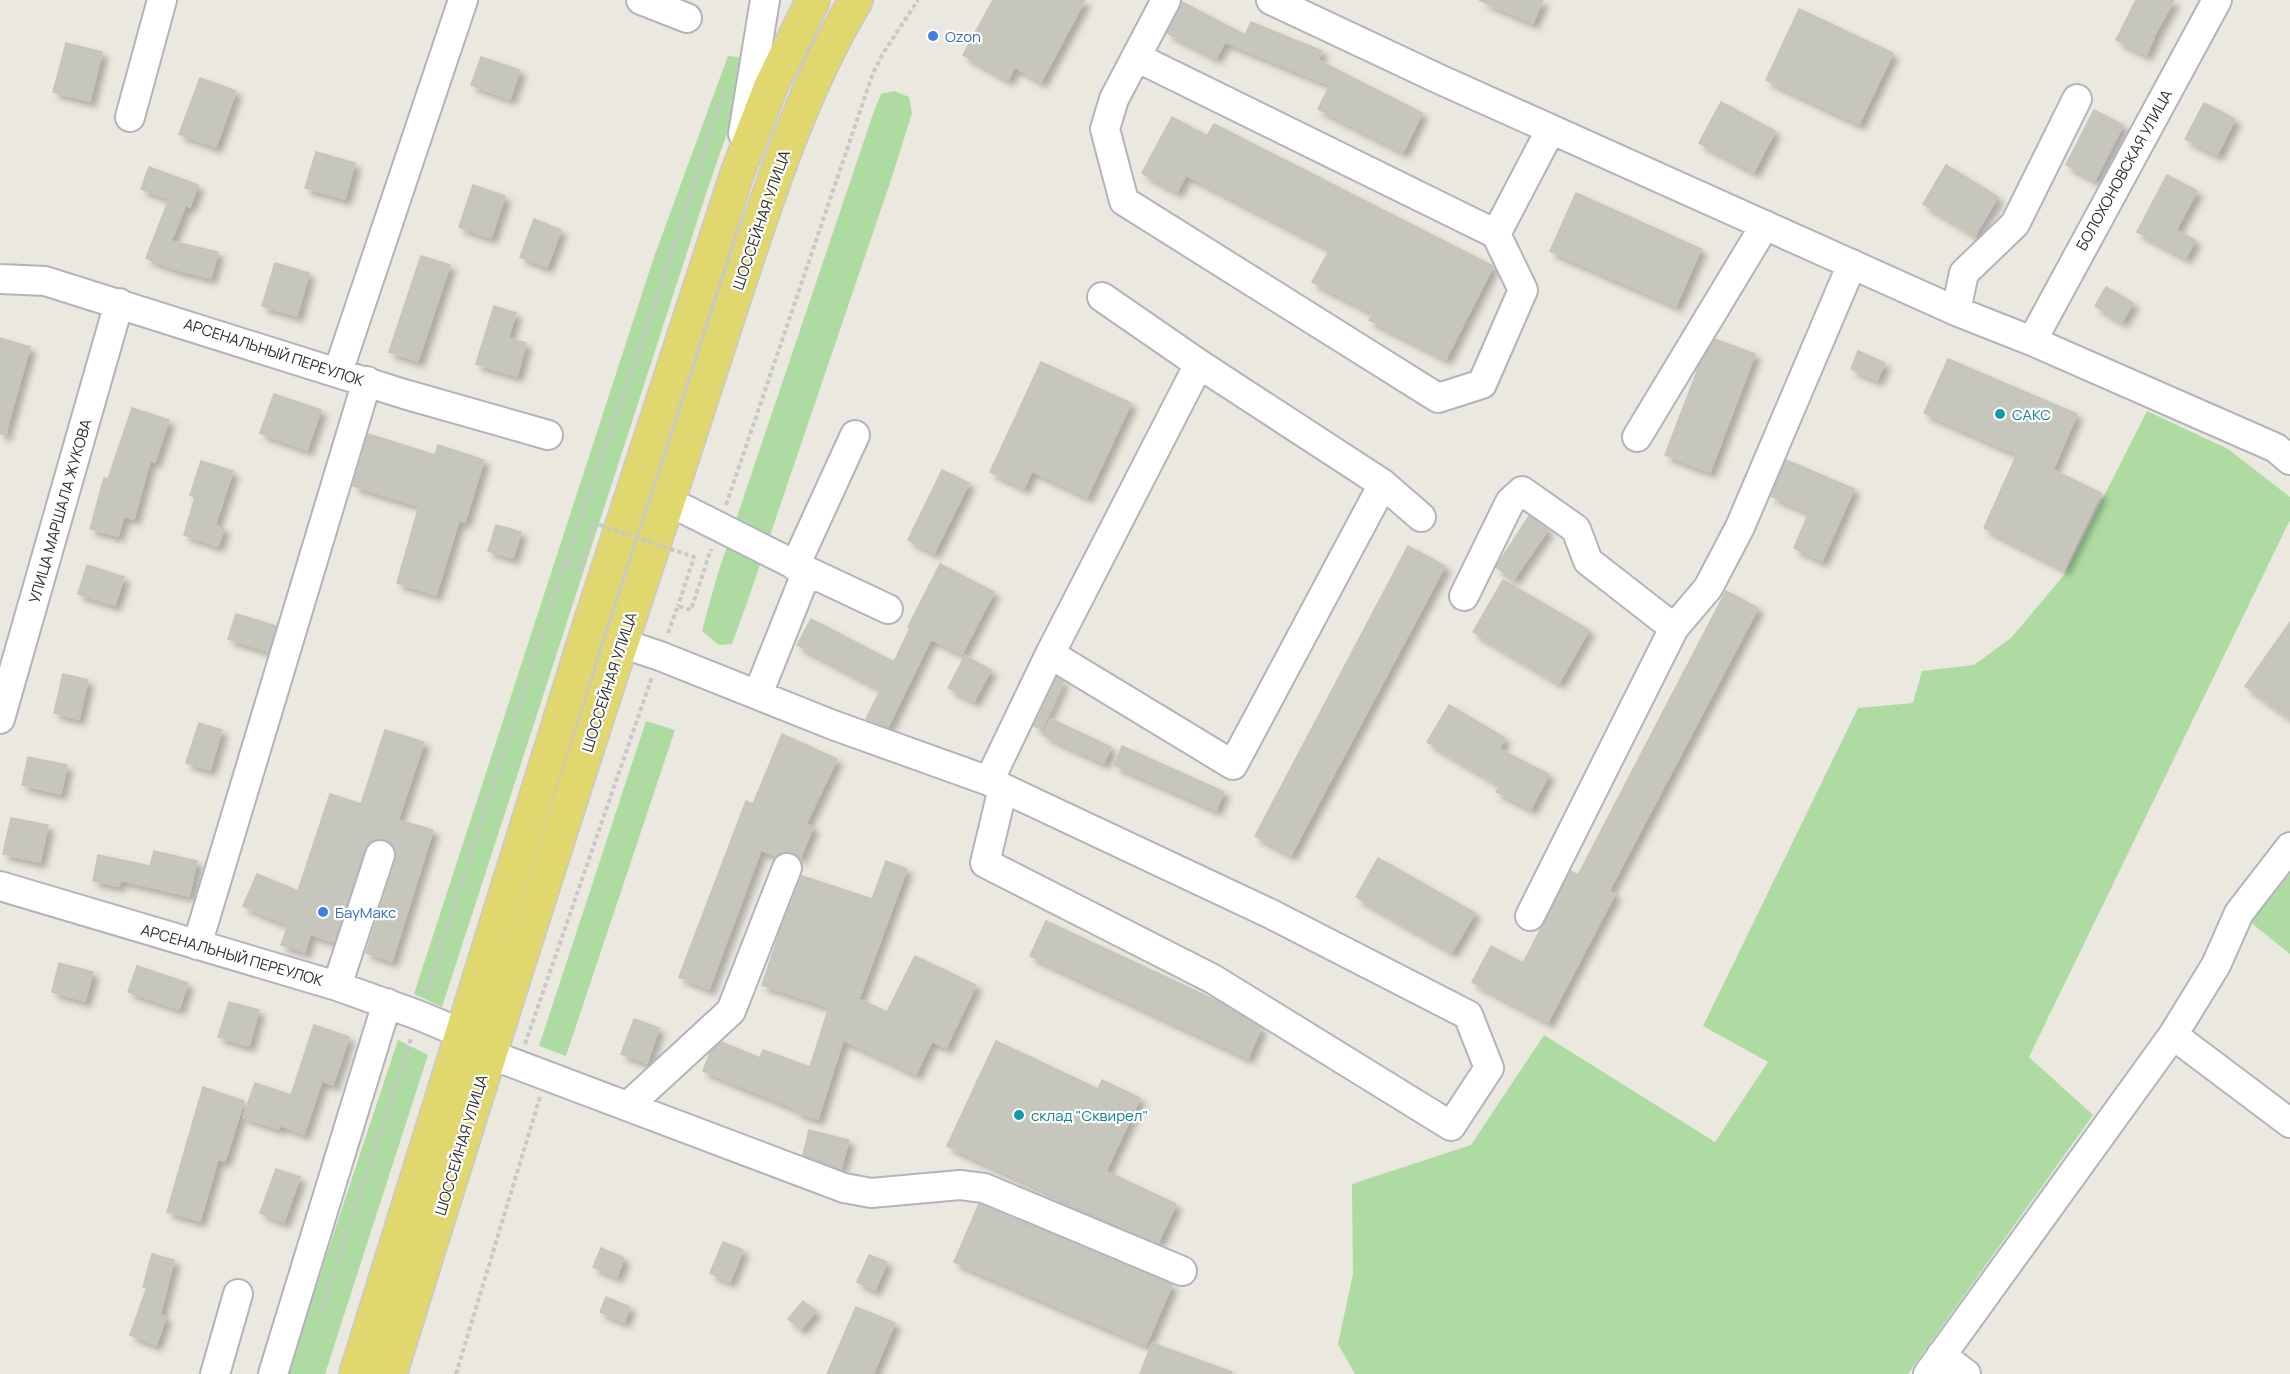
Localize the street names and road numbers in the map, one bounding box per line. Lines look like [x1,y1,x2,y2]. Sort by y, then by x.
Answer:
street label: БОЛОХОНОВСКАЯ УЛИЦА [2071,85,2177,254]
street label: ШОССЕЙНАЯ УЛИЦА [727,147,795,293]
street label: АРСЕНАЛЬНЫЙ ПЕРЕУЛОК [181,313,367,391]
street label: УЛИЦА МАРШАЛА ЖУКОВА [24,416,97,606]
street label: ШОССЕЙНАЯ УЛИЦА [576,609,642,755]
street label: АРСЕНАЛЬНЫЙ ПЕРЕУЛОК [139,919,325,991]
street label: ШОССЕЙНАЯ УЛИЦА [430,1072,493,1218]

